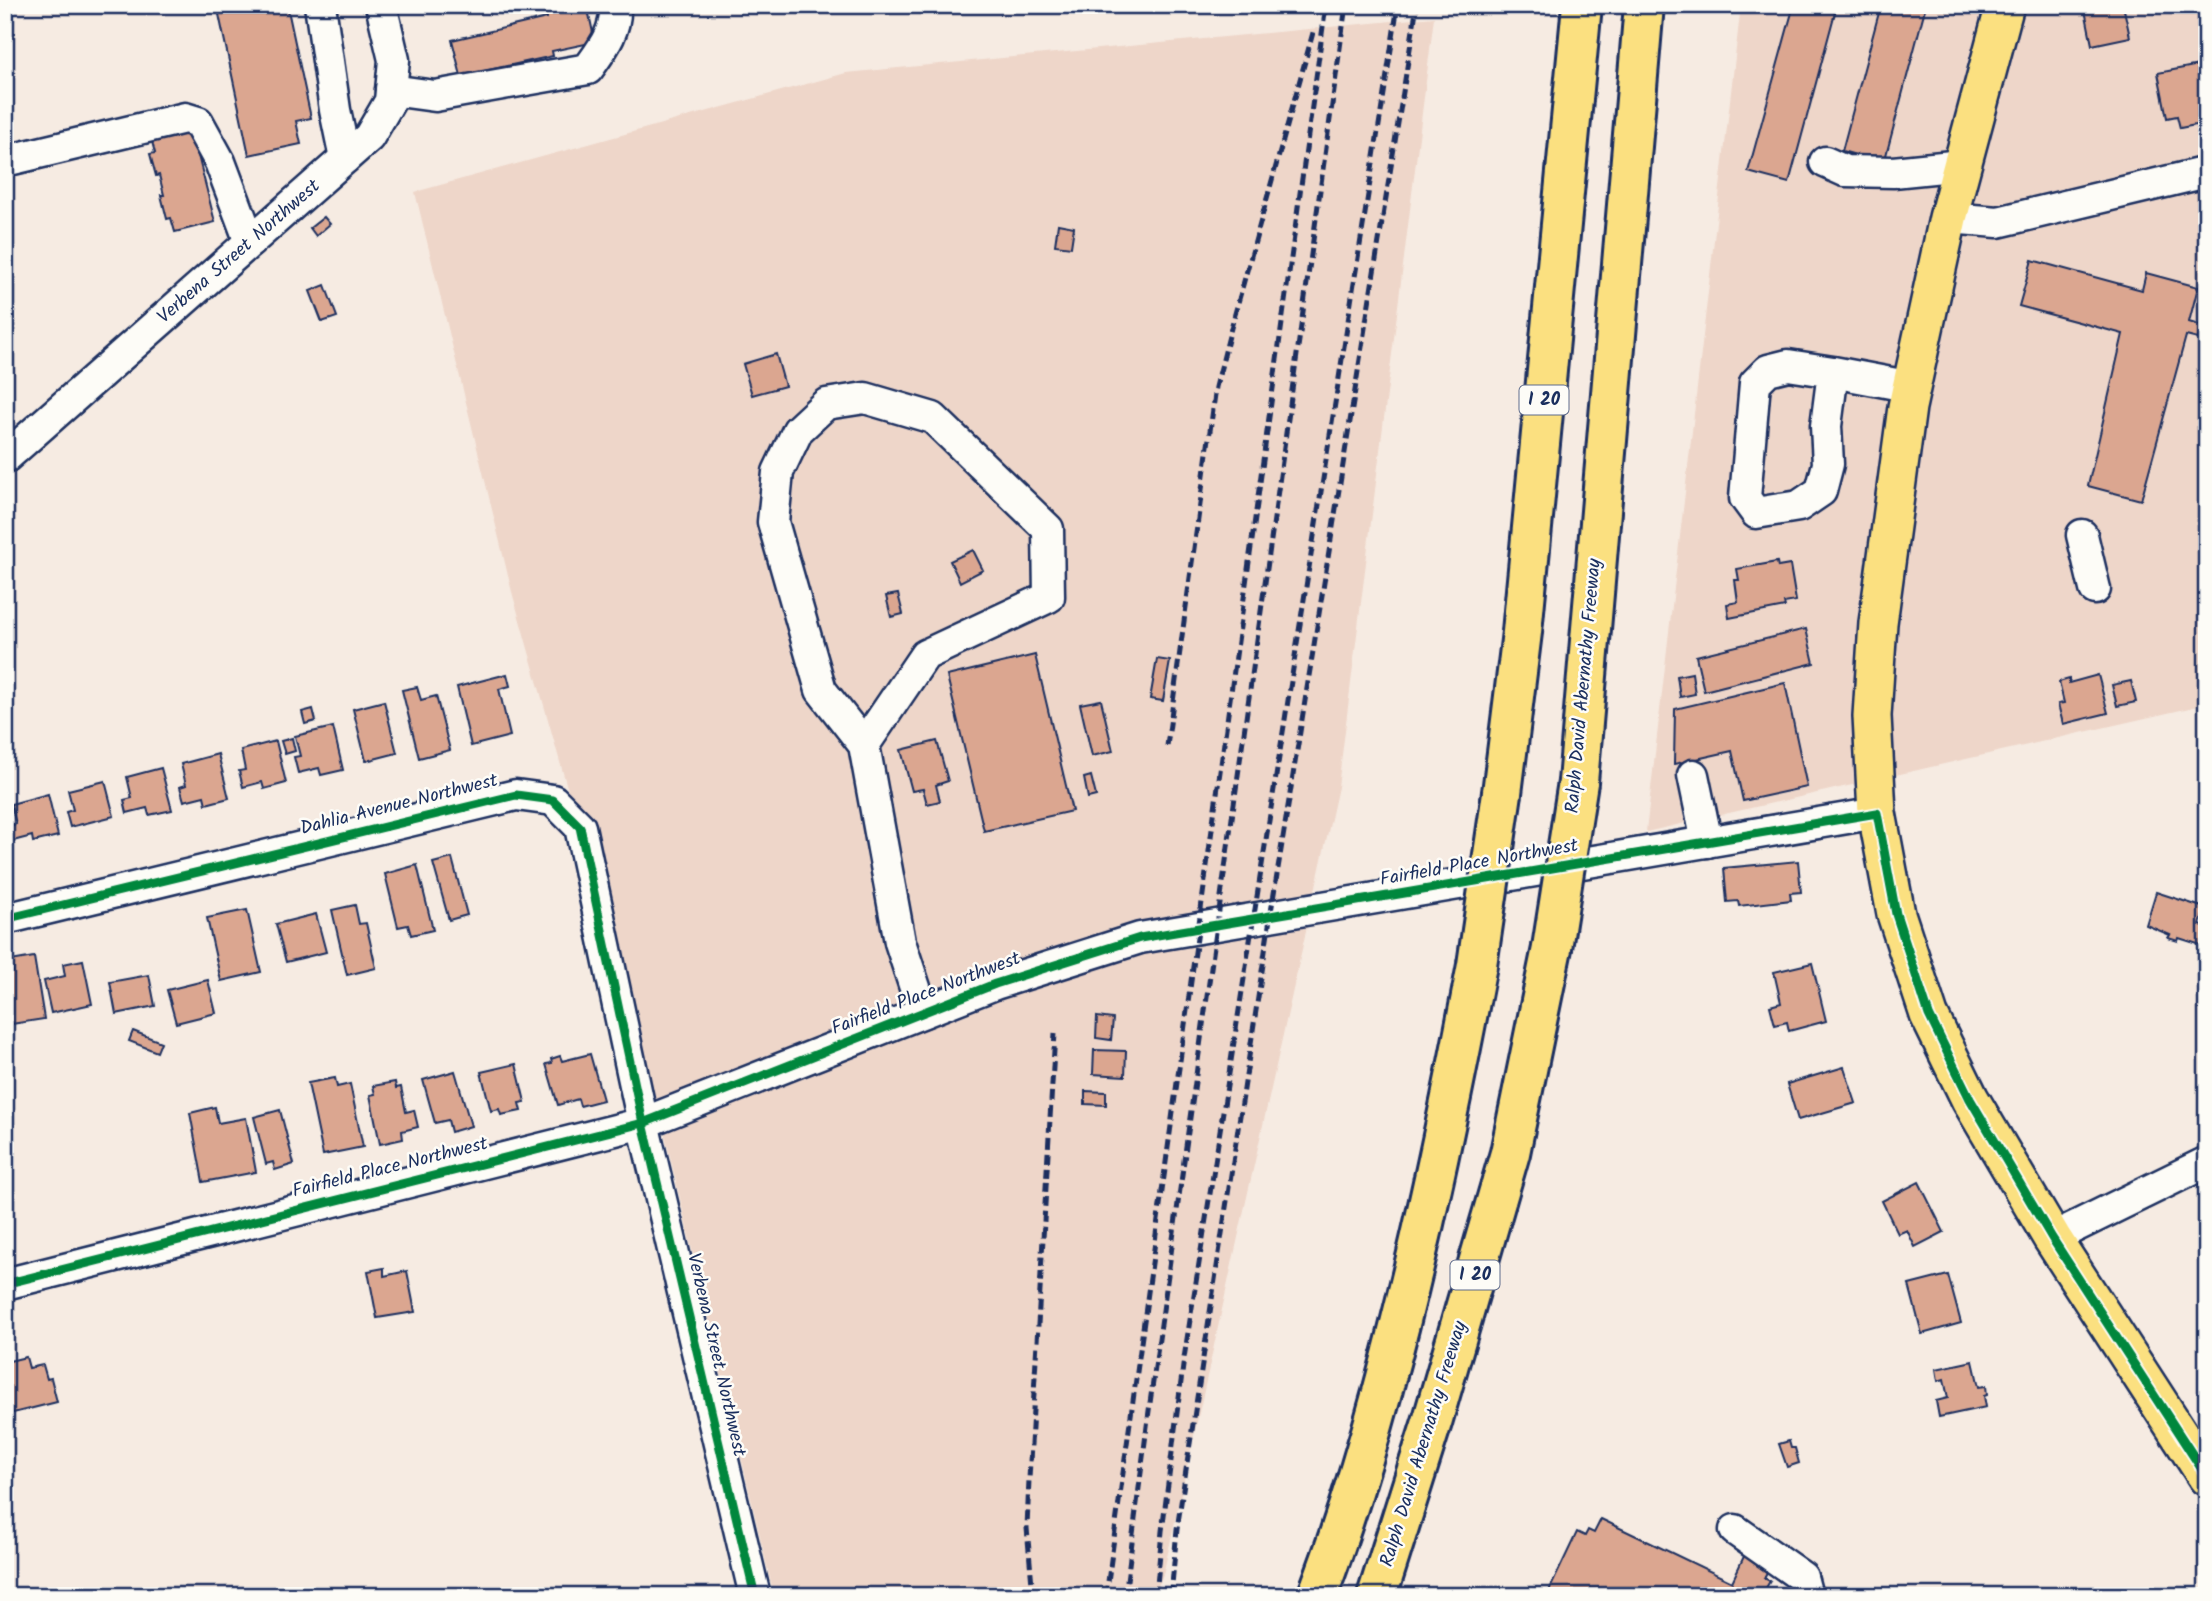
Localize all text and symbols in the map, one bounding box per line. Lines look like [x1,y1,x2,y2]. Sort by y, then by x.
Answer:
street label: Verbena Street Northwest [151,172,328,332]
road number: I 20 [1520,386,1568,414]
street label: Ralph David Abernathy Freeway [1558,556,1610,815]
street label: Dahlia Avenue Northwest [297,766,502,844]
street label: Fairfield Place Northwest [1378,831,1581,895]
street label: Fairfield Place Northwest [827,944,1026,1044]
street label: Fairfield Place Northwest [289,1129,492,1207]
street label: Verbena Street Northwest [678,1250,754,1460]
road number: I 20 [1450,1260,1500,1290]
street label: Ralph David Abernathy Freeway [1372,1316,1476,1571]

